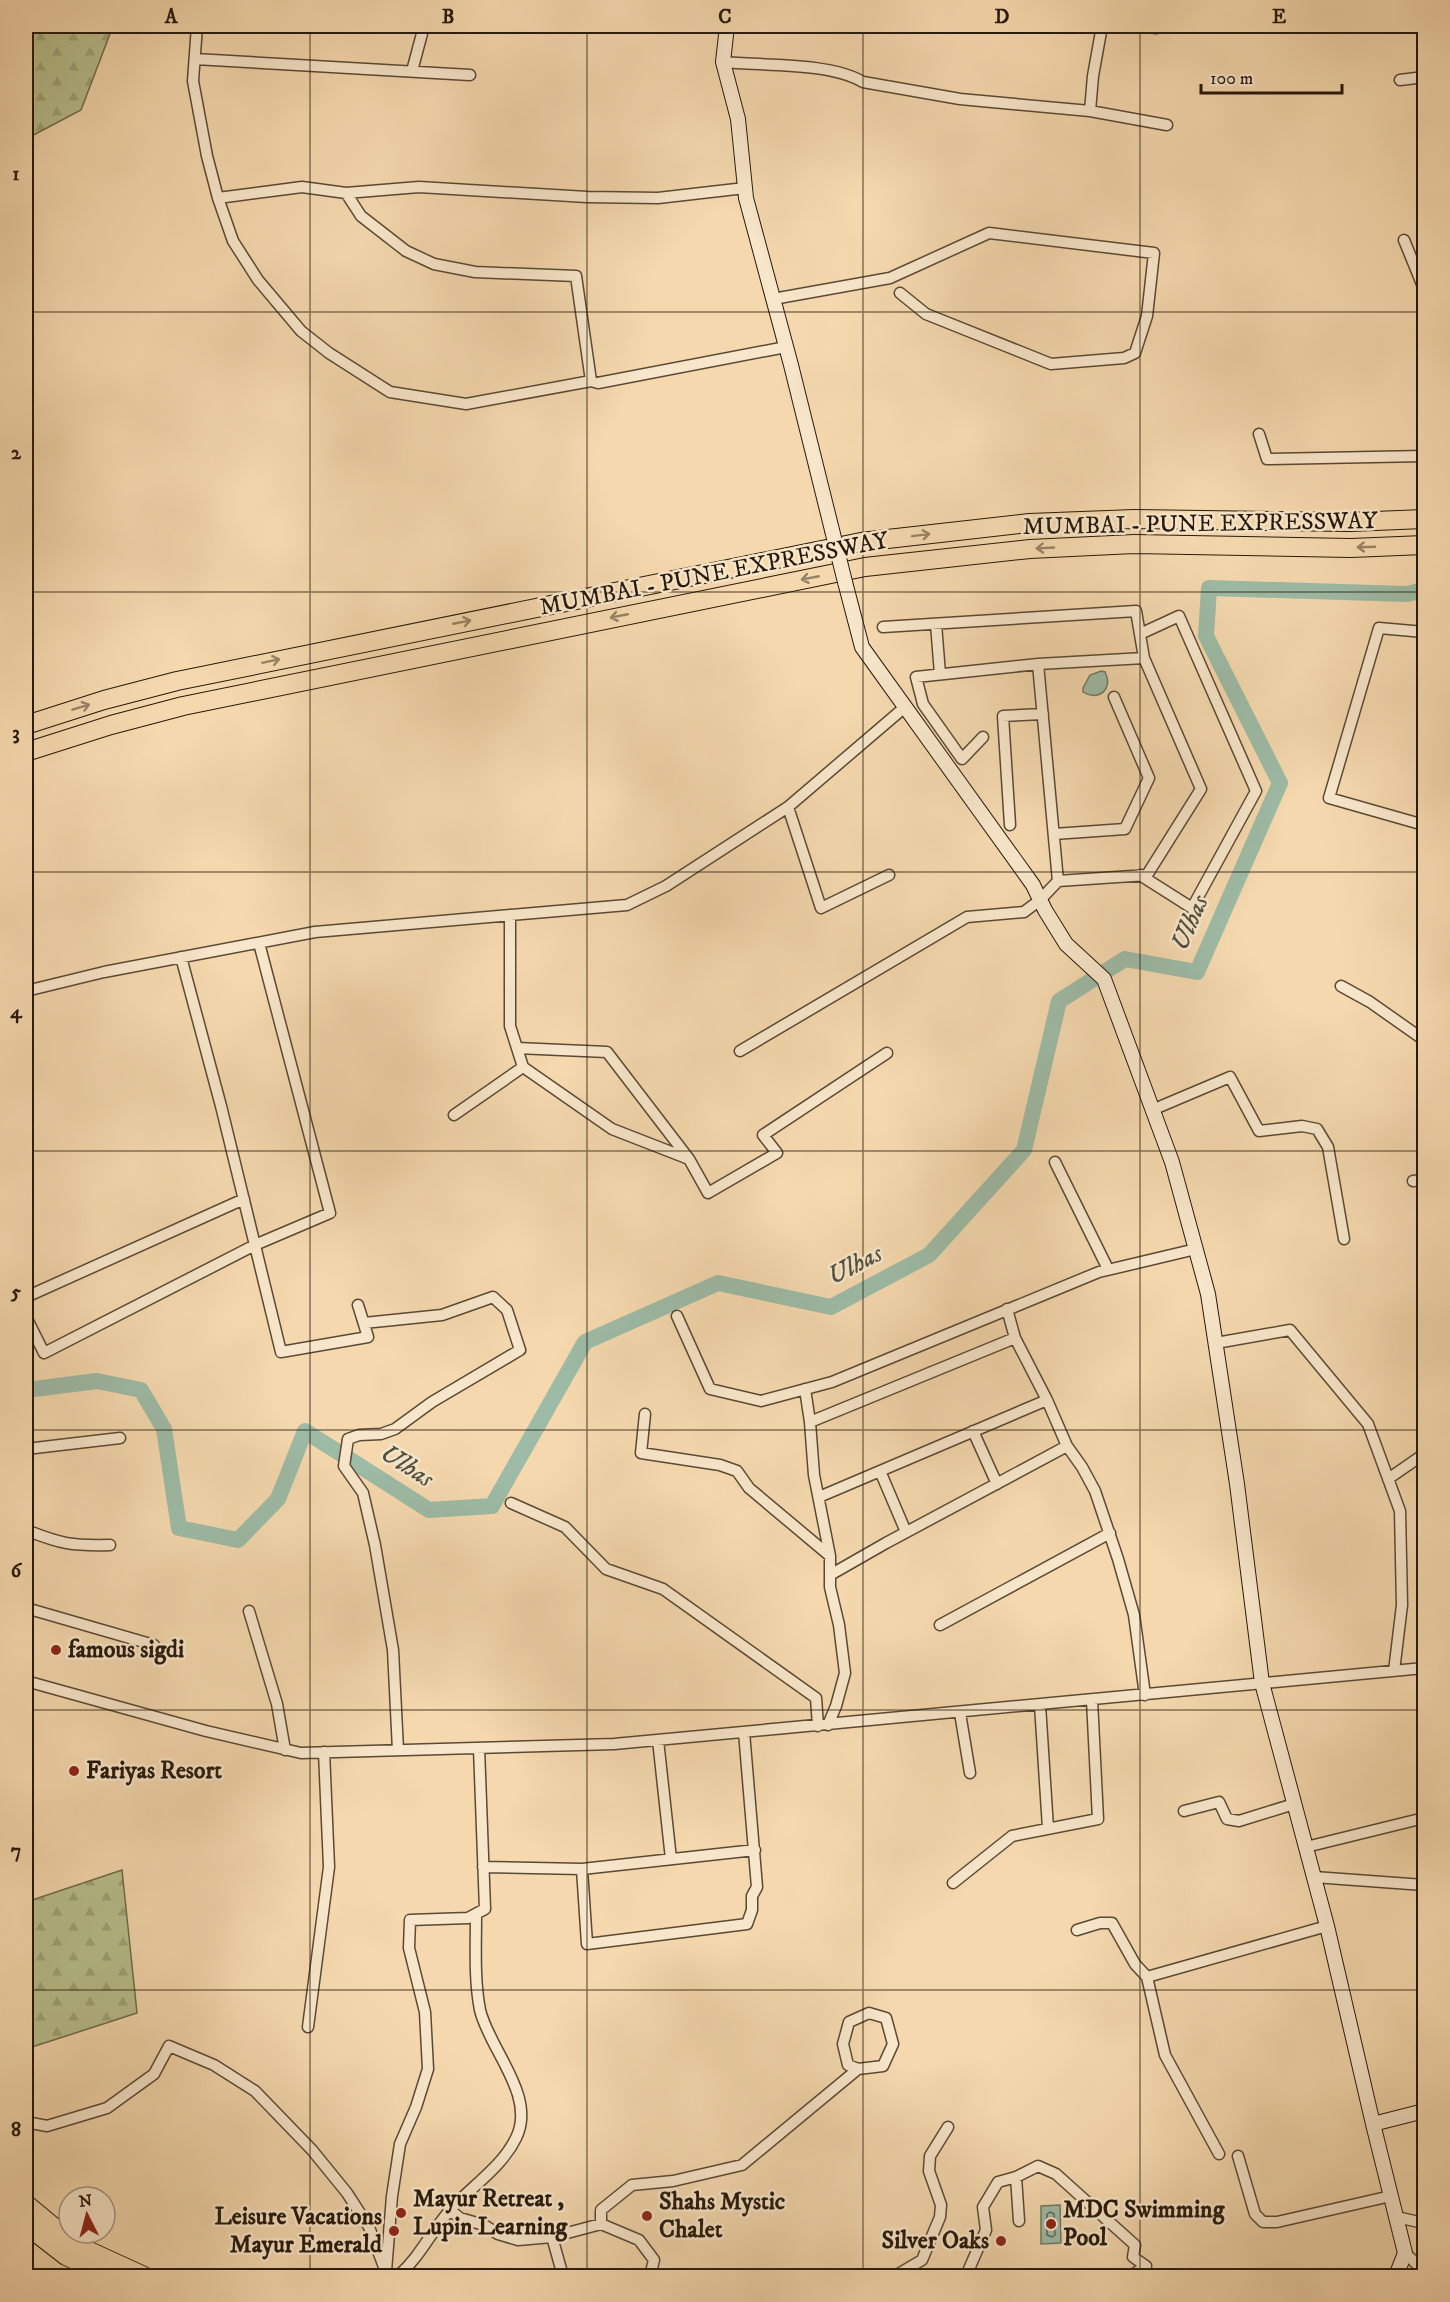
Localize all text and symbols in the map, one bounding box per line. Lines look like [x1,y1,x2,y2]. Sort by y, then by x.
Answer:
text: A [164,5,179,30]
text: B [442,5,454,30]
text: C [718,5,732,30]
text: D [995,5,1010,30]
text: E [1272,5,1286,30]
scale bar [1201,57,1342,95]
text: 100 m [1210,68,1253,90]
text: 1 [12,162,20,187]
text: 2 [11,441,22,466]
street label: MUMBAI - PUNE EXPRESSWAY [1022,506,1379,542]
street label: MUMBAI - PUNE EXPRESSWAY [537,525,892,623]
one-way arrow [911,529,931,540]
one-way arrow [1357,541,1377,553]
one-way arrow [1036,542,1056,554]
one-way arrow [801,573,821,584]
one-way arrow [610,611,629,622]
one-way arrow [451,616,471,627]
one-way arrow [260,655,280,666]
one-way arrow [71,701,90,712]
text: 3 [12,721,20,746]
water label: Ulhas [1163,889,1217,956]
text: 4 [10,1000,23,1025]
water label: Ulhas [822,1237,889,1293]
text: 5 [10,1280,21,1305]
water label: Ulhas [374,1437,441,1496]
text: 6 [11,1559,23,1584]
place label: famous sigdi [67,1635,184,1665]
marker: famous sigdi [49,1643,63,1657]
place label: Fariyas Resort [86,1756,222,1786]
marker: Fariyas Resort [67,1764,81,1778]
text: 7 [11,1839,21,1864]
text: 8 [11,2118,21,2143]
place label: Mayur Retreat , Lupin Learning [413,2184,568,2242]
north arrow [57,2185,117,2245]
place label: Shahs Mystic Chalet [659,2187,786,2245]
text: N [78,2190,93,2212]
place label: MDC Swimming Pool [1063,2195,1226,2253]
place label: Leisure Vacations Mayur Emerald [214,2202,383,2260]
marker: Mayur Retreat , Lupin Learning [394,2206,408,2220]
marker: Shahs Mystic Chalet [640,2209,654,2223]
marker: MDC Swimming Pool [1044,2217,1058,2231]
marker: Leisure Vacations Mayur Emerald [387,2224,401,2238]
place label: Silver Oaks [882,2226,989,2256]
marker: Silver Oaks [994,2234,1008,2248]

